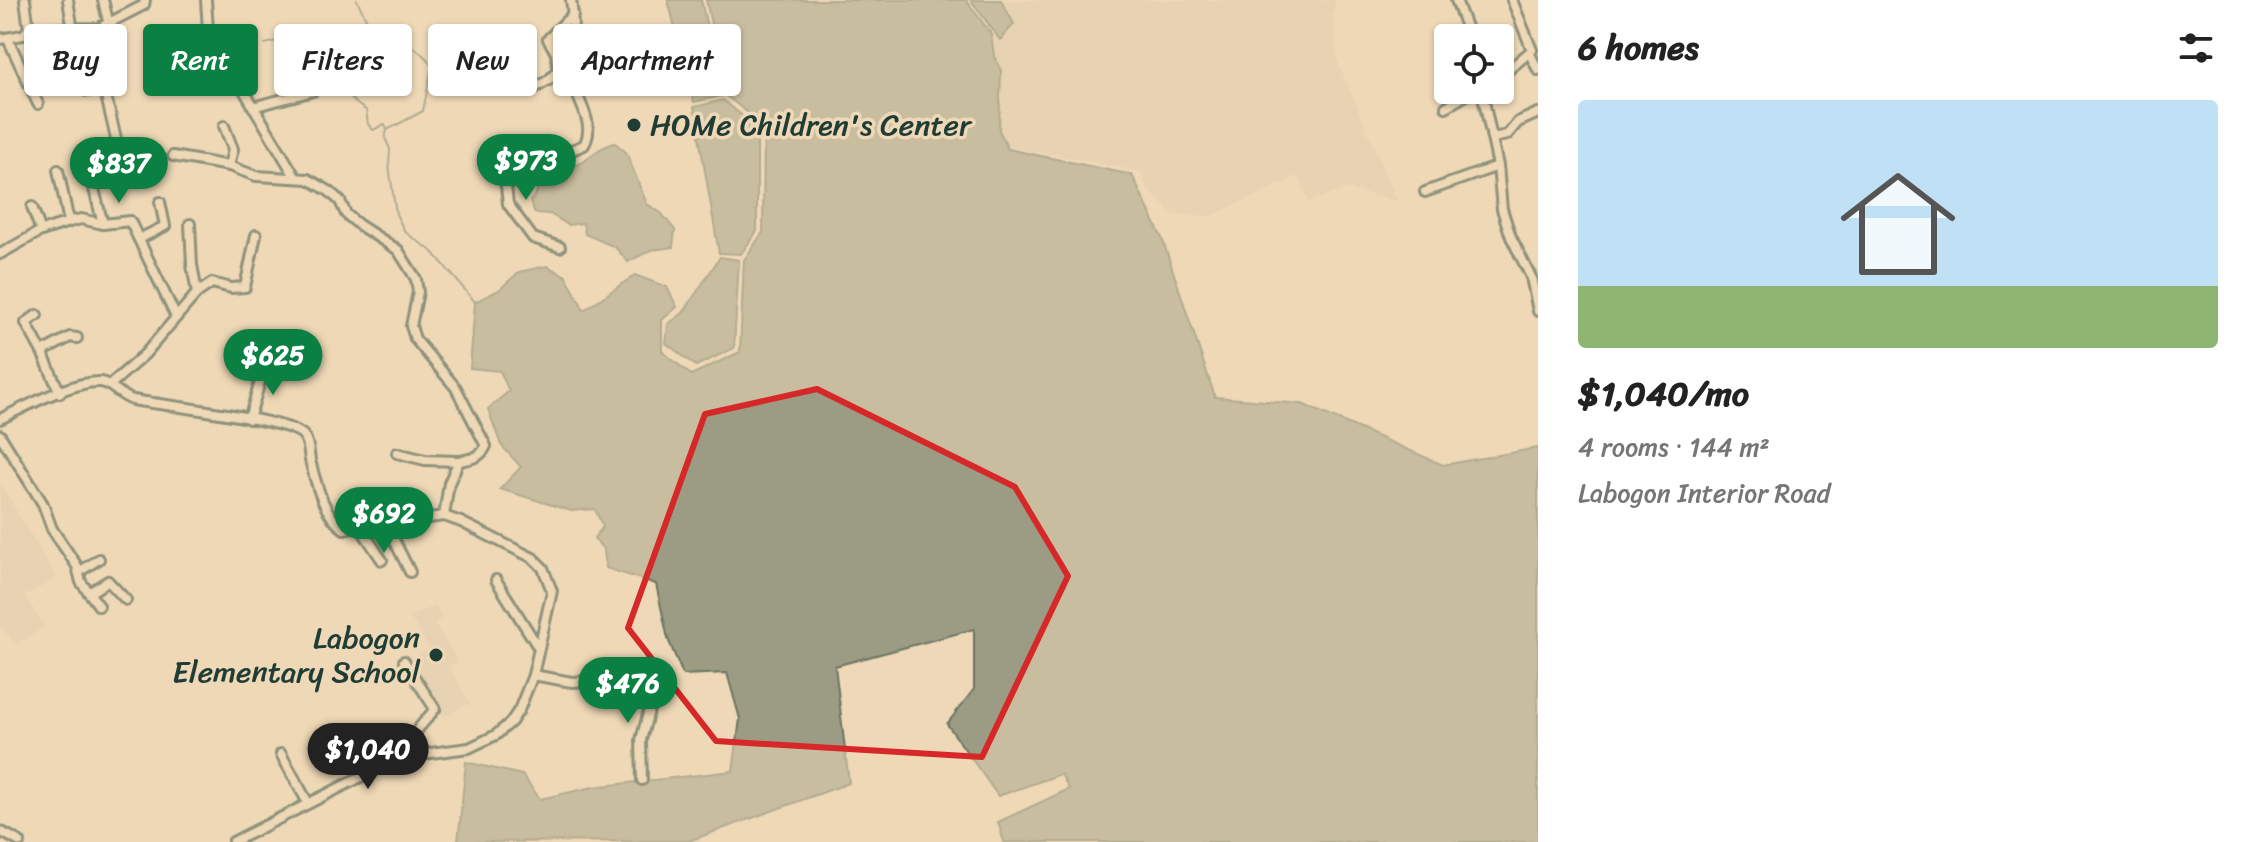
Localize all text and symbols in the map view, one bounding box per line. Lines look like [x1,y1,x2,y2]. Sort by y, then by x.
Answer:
text: 6 homes [1578,18,1699,78]
chip: Buy [24,24,127,96]
chip: Rent [143,24,258,96]
chip: Filters [274,24,412,96]
chip: New [428,24,537,96]
chip: Apartment [553,24,741,96]
map controls [1434,24,1514,104]
button: locate [1434,24,1514,104]
icon: filters [2174,26,2218,70]
place label: HOMe Children's Center [650,98,973,152]
marker: HOMe Children's Center [625,116,643,134]
pin: $973 [479,134,573,202]
pin: $837 [72,137,166,205]
text: $973 [495,137,557,183]
text: $837 [88,140,150,186]
icon: home [1826,152,1970,296]
pin: $625 [226,329,320,397]
text: $625 [241,332,305,378]
text: $1,040/mo [1578,364,1749,424]
text: 4 rooms · 144 m² [1578,424,1770,470]
text: Labogon Interior Road [1578,470,1830,516]
pin: $692 [337,487,431,555]
text: $692 [352,490,416,536]
place label: Labogon Elementary School [172,611,420,699]
marker: Labogon Elementary School [427,646,445,664]
pin: $476 [581,657,675,725]
text: $476 [596,660,660,706]
pin: $1,040 [303,723,433,791]
text: $1,040 [326,726,410,772]

